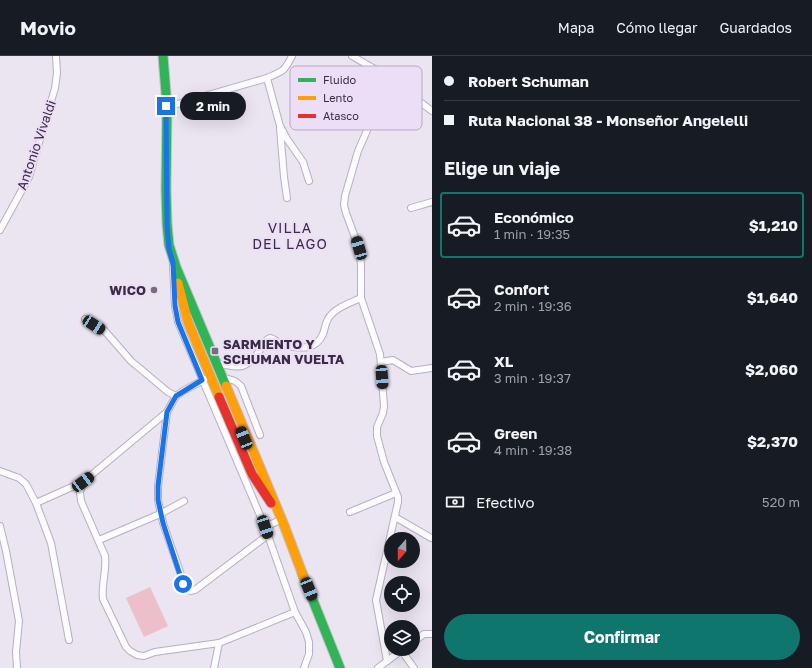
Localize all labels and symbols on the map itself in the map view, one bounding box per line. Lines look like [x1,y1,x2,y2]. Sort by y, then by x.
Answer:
legend [290,66,422,130]
text: Fluido [323,73,356,86]
text: Lento [323,91,354,104]
callout: 2 min [180,92,246,120]
route end [157,97,175,115]
street label: Antonio Vivaldi [13,98,59,192]
text: Atasco [323,109,359,122]
district label: VILLA DEL LAGO [252,219,328,252]
car [350,235,368,261]
place label: WICO [109,282,146,298]
marker: WICO [149,285,159,295]
car [81,313,107,337]
place label: SARMIENTO Y SCHUMAN VUELTA [223,336,345,367]
marker: SARMIENTO Y SCHUMAN VUELTA [210,346,220,356]
car [375,365,389,389]
car [234,425,254,451]
car [70,470,96,494]
car [255,514,275,540]
north arrow [384,532,420,568]
route start [174,575,192,593]
car [299,576,319,602]

